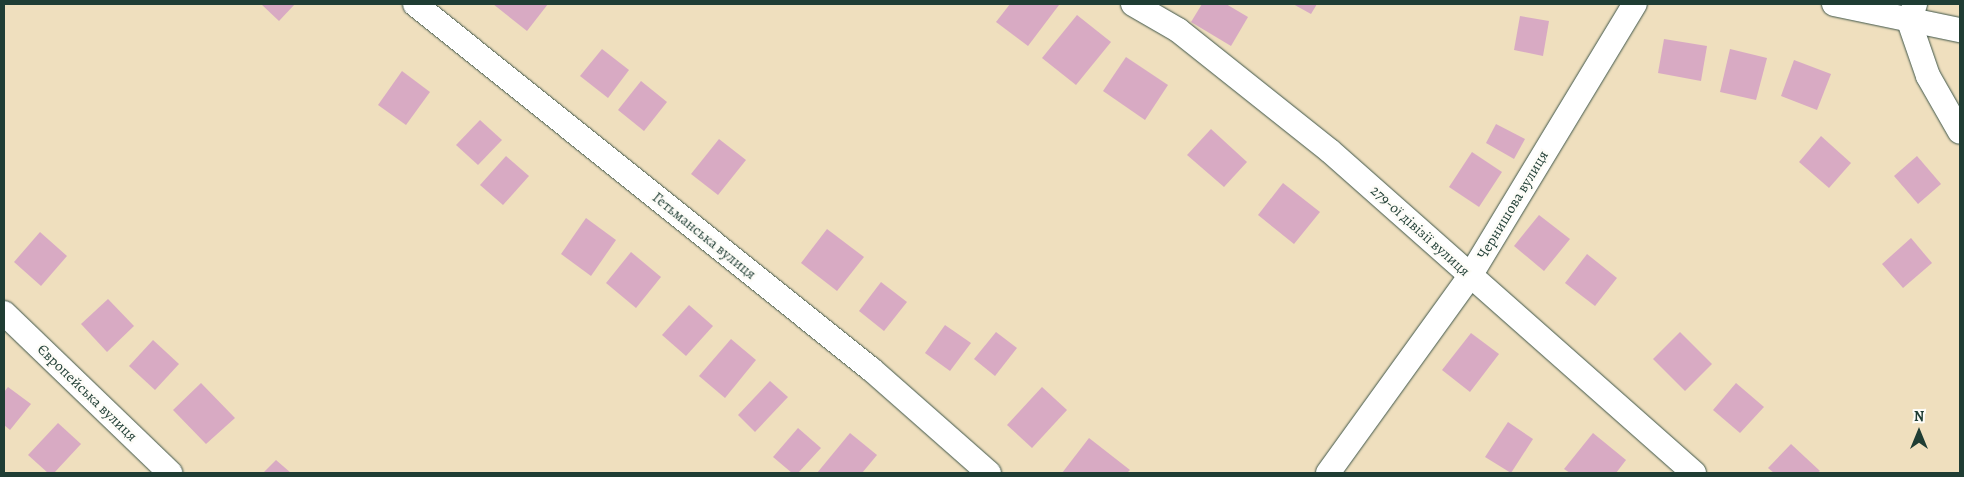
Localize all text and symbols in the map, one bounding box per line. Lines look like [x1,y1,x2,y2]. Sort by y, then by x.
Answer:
street label: Чернишова вулиця [1473,147,1553,263]
street label: 279-ої дівізії вулиця [1367,182,1473,280]
street label: Гетьманська вулиця [648,189,760,283]
street label: Європейська вулиця [33,341,141,445]
north arrow [1894,407,1944,457]
text: N [1914,407,1924,426]

